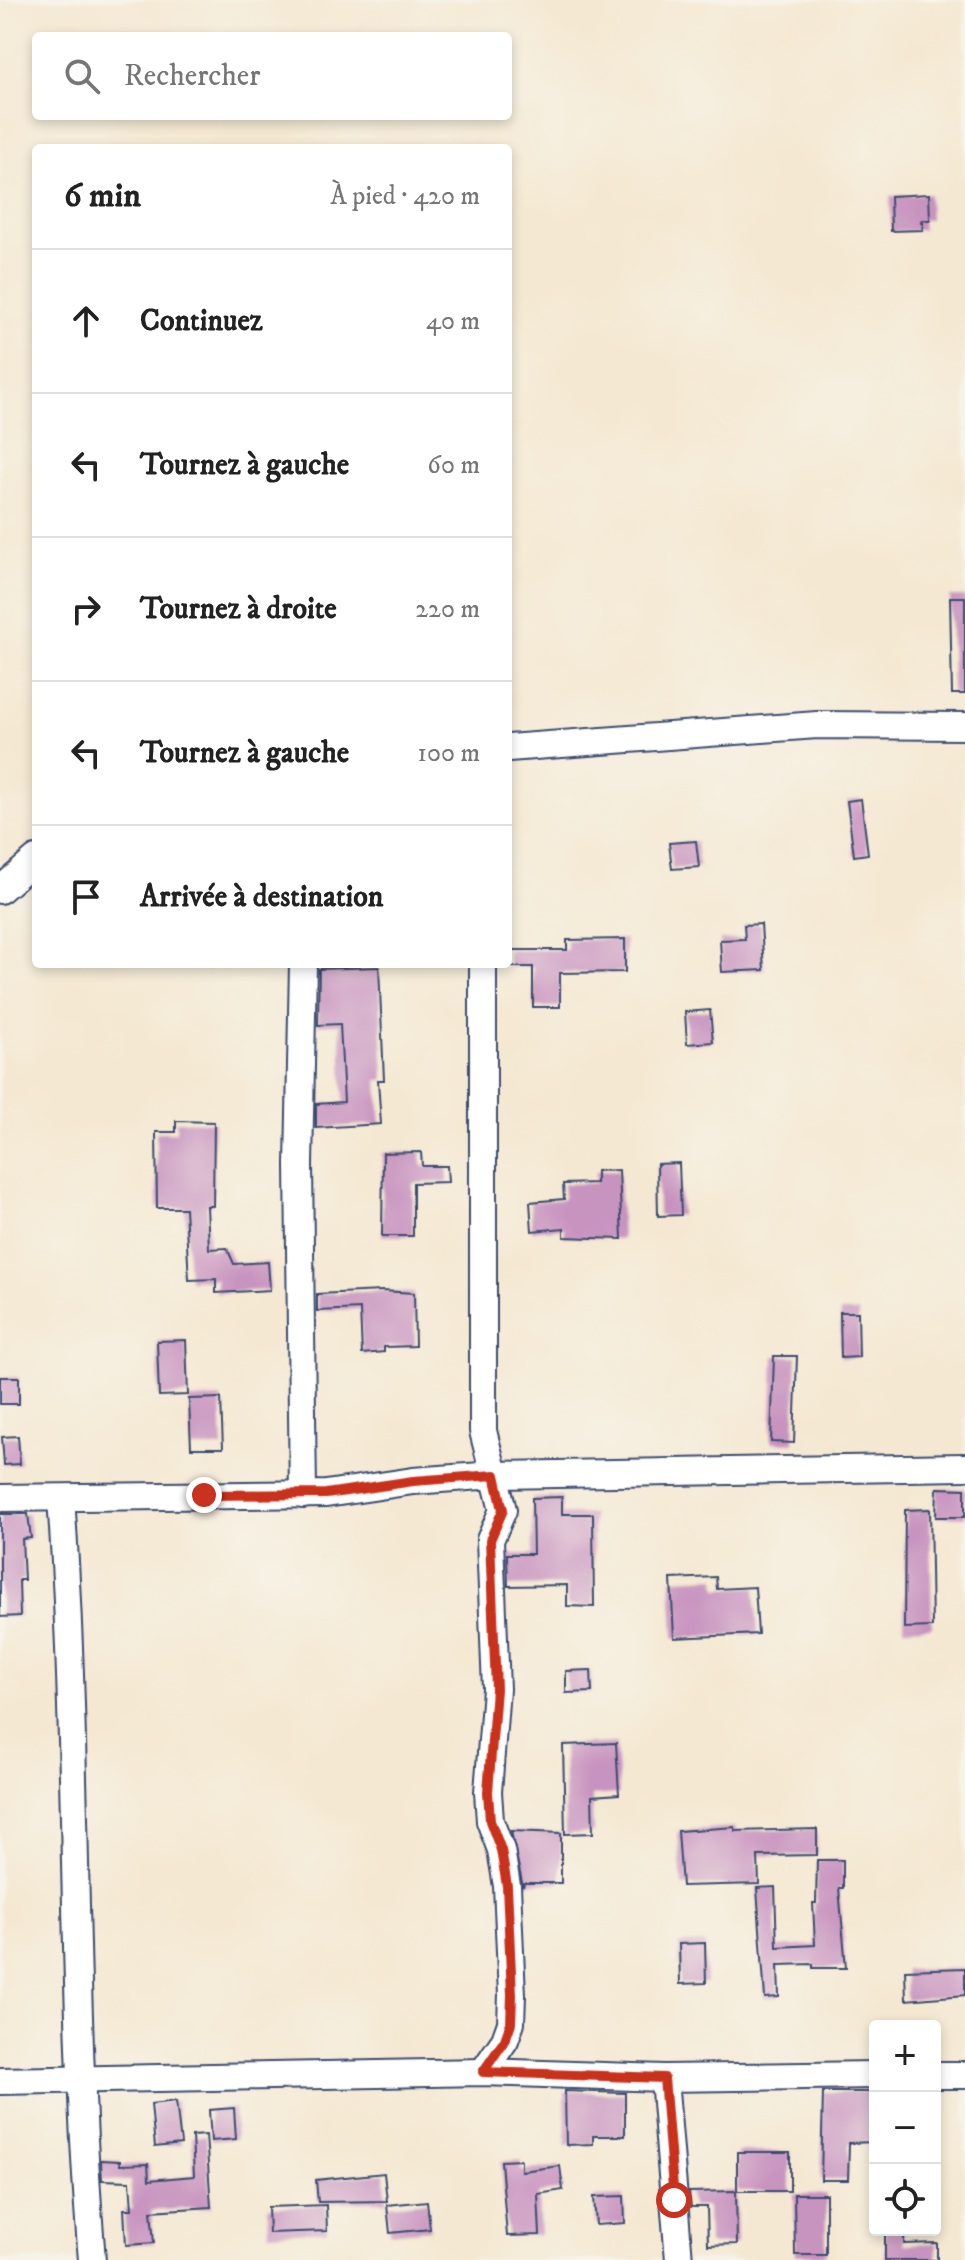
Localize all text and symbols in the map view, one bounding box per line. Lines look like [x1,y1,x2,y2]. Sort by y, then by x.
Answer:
search box [32,32,512,120]
icon: search [60,54,104,98]
text: Rechercher [124,58,260,95]
text: 6 min [64,175,141,217]
text: À pied · 420 m [330,180,480,213]
icon: ahead [64,299,108,343]
text: Continuez [140,303,263,340]
text: 40 m [426,305,480,338]
icon: left [64,443,108,487]
text: Tournez à gauche [140,447,349,484]
text: 60 m [427,449,480,482]
icon: right [64,587,108,631]
text: Tournez à droite [140,591,337,628]
text: 220 m [415,593,480,626]
icon: left [64,731,108,775]
text: Tournez à gauche [140,735,349,772]
text: 100 m [417,737,480,770]
icon: arrive [64,875,108,919]
text: Arrivée à destination [140,879,384,916]
route end [186,1477,222,1513]
map controls [869,2020,941,2236]
button: + [869,2020,941,2092]
button: − [869,2092,941,2164]
button: locate [869,2164,941,2236]
route start [656,2182,692,2218]

